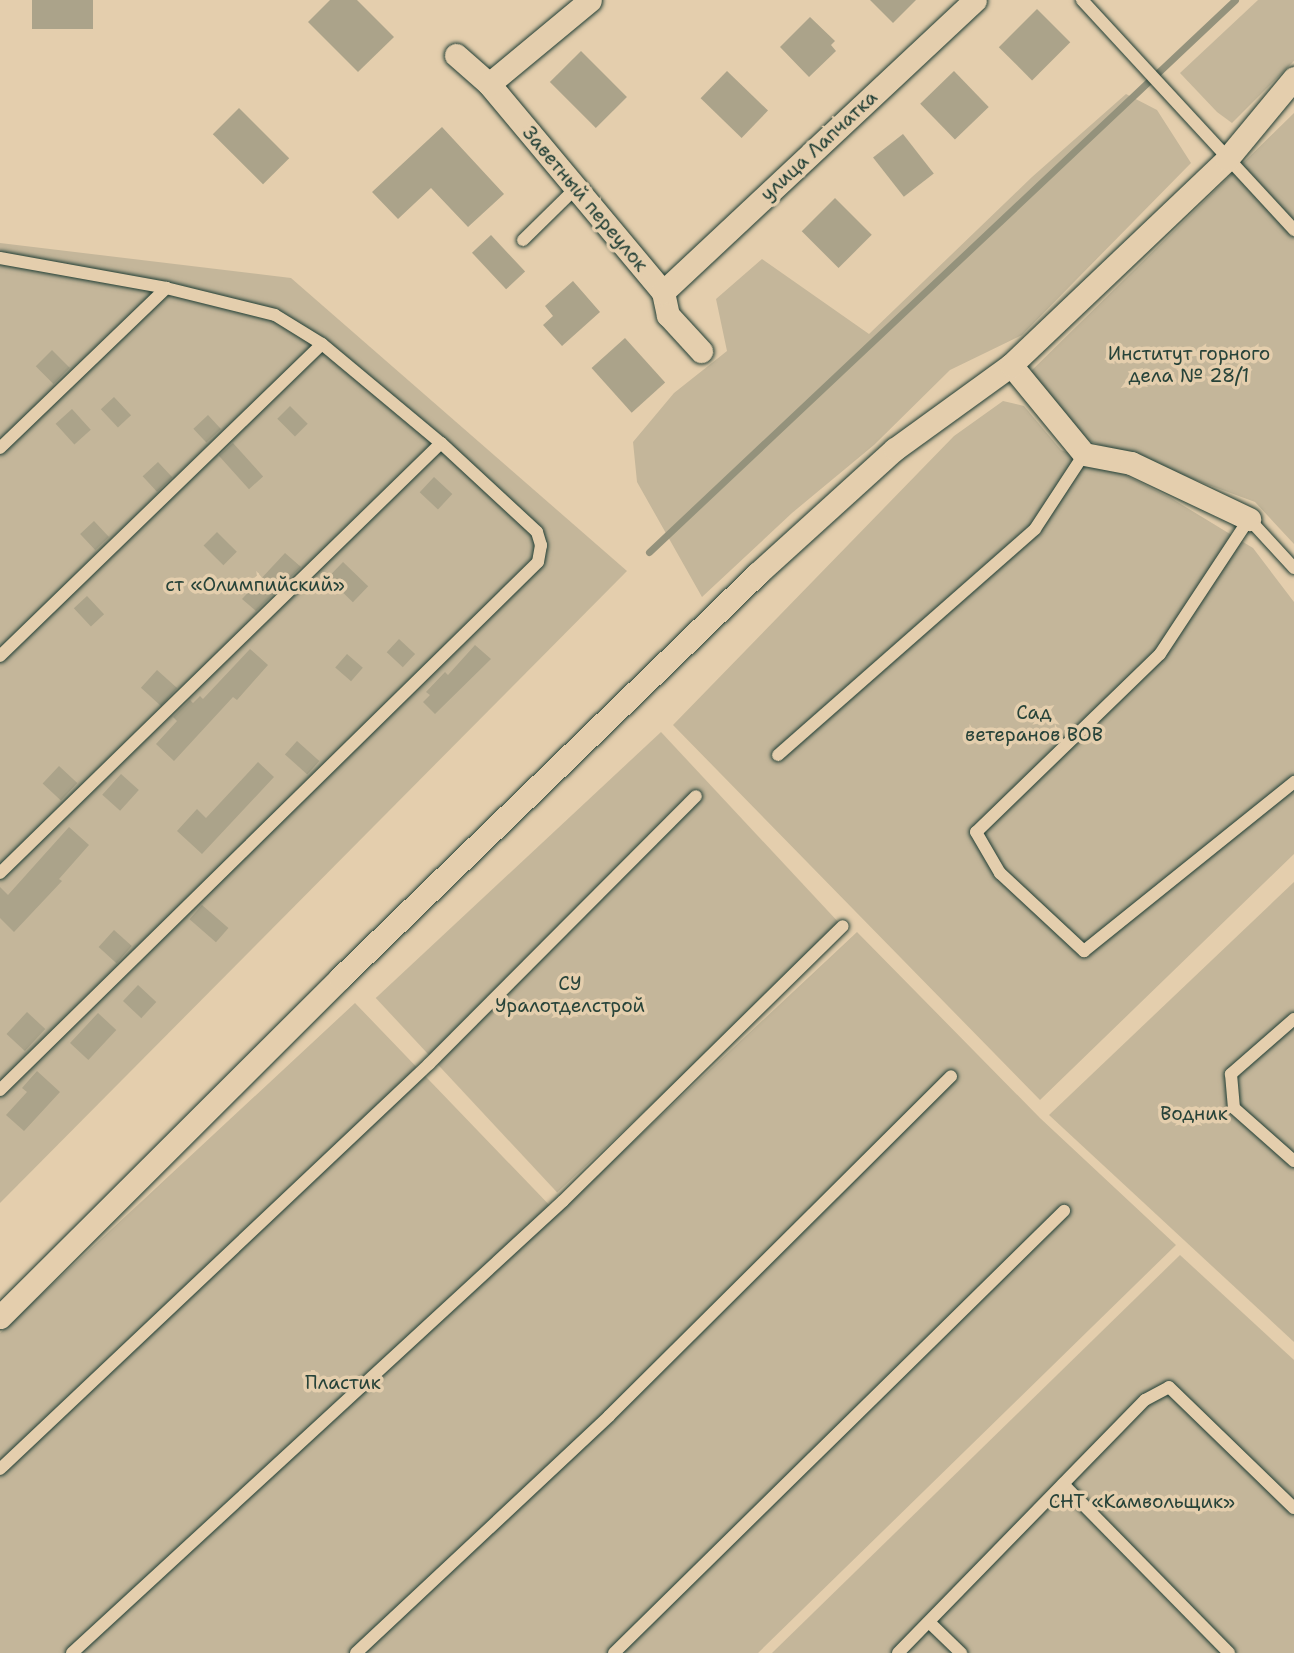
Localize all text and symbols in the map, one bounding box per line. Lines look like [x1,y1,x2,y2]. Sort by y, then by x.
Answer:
street label: улица Лапчатка [756,86,882,206]
street label: Заветный переулок [518,122,652,276]
park label: Институт горного дела № 28/1 [1108,343,1270,387]
park label: ст «Олимпийский» [165,574,345,596]
park label: Сад ветеранов ВОВ [965,702,1103,746]
park label: СУ Уралотделстрой [495,973,645,1017]
park label: Водник [1160,1103,1228,1125]
park label: Пластик [305,1372,381,1394]
park label: СНТ «Камвольщик» [1049,1491,1235,1513]

